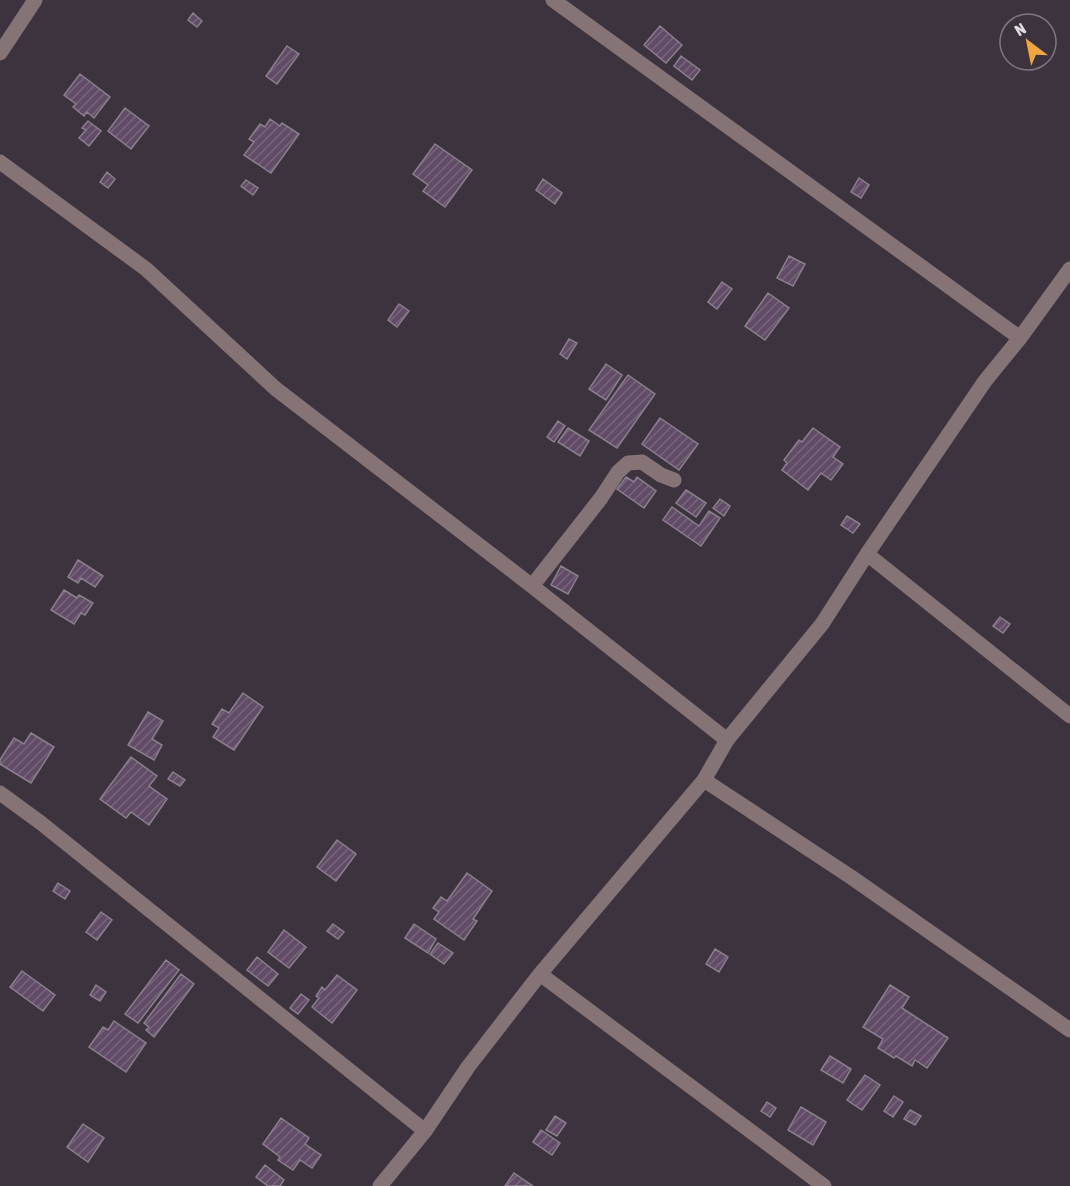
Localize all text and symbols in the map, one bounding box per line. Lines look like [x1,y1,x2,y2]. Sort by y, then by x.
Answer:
north arrow [998,12,1058,72]
text: N [1011,19,1029,39]

